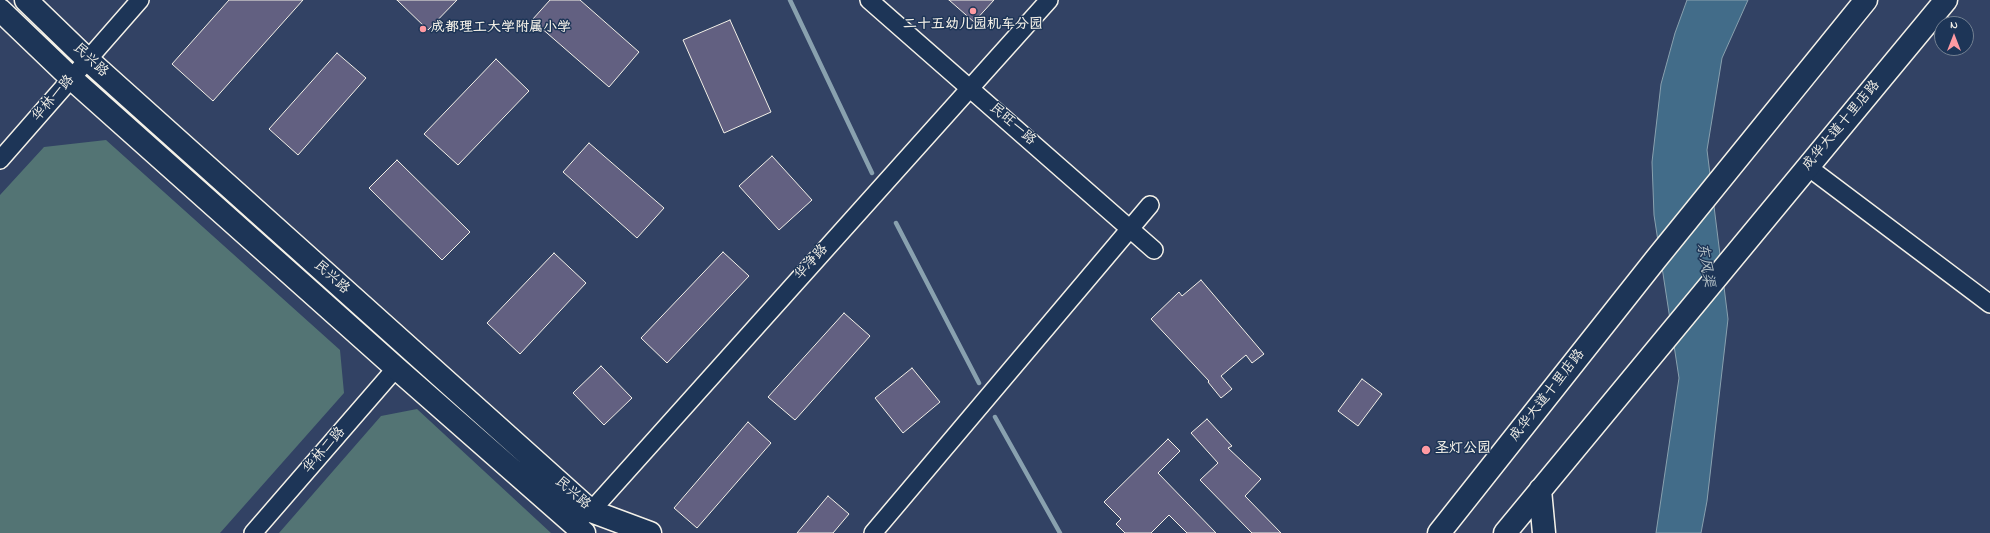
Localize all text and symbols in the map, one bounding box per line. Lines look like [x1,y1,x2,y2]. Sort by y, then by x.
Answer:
marker: 二十五幼儿园机车分园 [968,6,978,16]
north arrow [1934,16,1974,56]
text: N [1950,17,1958,33]
place label: 二十五幼儿园机车分园 [903,18,1043,34]
place label: 成都理工大学附属小学 [431,21,571,37]
marker: 成都理工大学附属小学 [418,24,428,34]
street label: 民兴路 [69,41,111,81]
street label: 华林一路 [29,72,79,126]
street label: 成华大道十里店路 [1800,78,1884,174]
street label: 民旺一路 [985,100,1039,150]
water label: 东风渠 [1692,241,1716,289]
street label: 华净路 [792,242,832,284]
street label: 民兴路 [310,258,352,298]
street label: 成华大道十里店路 [1507,347,1589,445]
street label: 华林二路 [300,424,350,478]
place label: 圣灯公园 [1435,442,1491,458]
marker: 圣灯公园 [1420,444,1432,456]
street label: 民兴路 [551,474,593,514]

